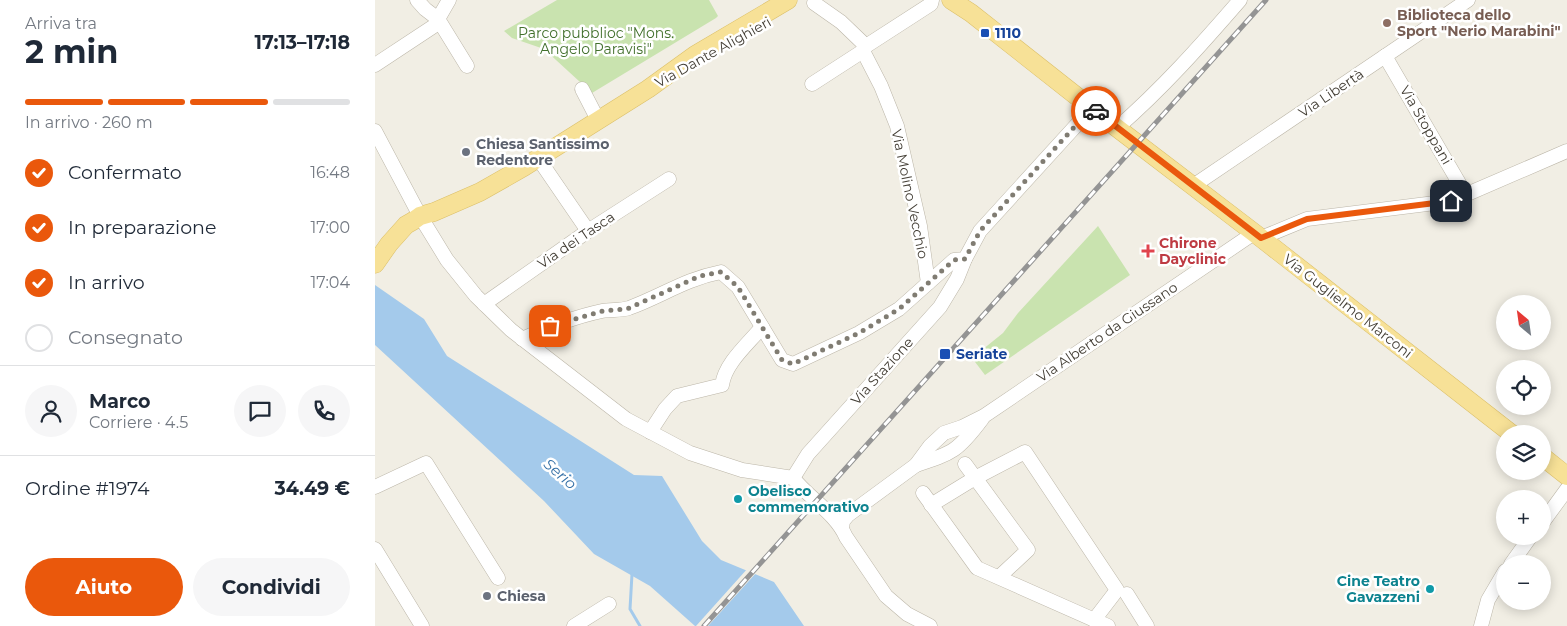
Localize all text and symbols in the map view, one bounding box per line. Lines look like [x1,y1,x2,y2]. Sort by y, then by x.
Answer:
place label: Biblioteca dello Sport "Nerio Marabini" [1397,6,1561,40]
street label: Via Dante Alighieri [652,13,774,91]
text: Arriva tra [25,14,97,33]
marker: Biblioteca dello Sport "Nerio Marabini" [1381,17,1393,29]
park label: Parco pubblioc "Mons. Angelo Paravisi" [518,24,674,58]
place label: 1110 [995,24,1021,42]
marker: 1110 [979,27,991,39]
text: 17:13–17:18 [255,31,350,54]
text: 2 min [25,32,118,71]
street label: Via Libertà [1295,65,1367,121]
street label: Via Stoppani [1396,82,1456,168]
courier [1071,86,1121,136]
icon: car [1082,97,1110,125]
text: In arrivo · 260 m [25,113,153,132]
street label: Via Molino Vecchio [887,128,933,261]
place label: Chiesa Santissimo Redentore [476,135,609,169]
marker: Chiesa Santissimo Redentore [460,146,472,158]
icon: check [25,159,53,187]
text: Confermato [68,161,182,184]
text: 16:48 [310,163,350,182]
pin [1430,180,1472,222]
icon: home [1437,187,1465,215]
street label: Via dei Tasca [534,208,618,272]
icon: check [25,214,53,242]
text: In preparazione [68,216,216,239]
text: 17:00 [311,218,350,237]
place label: Chirone Dayclinic [1159,234,1227,268]
marker: Chirone Dayclinic [1141,244,1155,258]
street label: Via Guglielmo Marconi [1280,250,1416,362]
icon: check [25,269,53,297]
text: In arrivo [68,271,145,294]
text: 17:04 [311,273,350,292]
street label: Via Alberto da Giussano [1033,278,1181,386]
north arrow [1496,295,1551,350]
map controls [1496,295,1551,610]
pin [529,305,571,347]
icon: bag [536,312,564,340]
text: Consegnato [68,326,183,349]
street label: Via Stazione [847,333,917,409]
place label: Seriate [956,345,1007,363]
marker: Seriate [938,347,952,361]
button: locate [1496,360,1551,415]
button: person [25,385,77,437]
button: chat [234,385,286,437]
button: phone [298,385,350,437]
text: Marco [89,390,150,413]
text: Corriere · 4.5 [89,413,188,432]
button: layers [1496,425,1551,480]
water label: Serio [540,454,581,493]
text: Ordine #1974 [25,477,150,500]
text: 34.49 € [274,477,350,500]
place label: Obelisco commemorativo [748,482,869,516]
button: + [1496,490,1551,545]
marker: Obelisco commemorativo [732,493,744,505]
button: − [1496,555,1551,610]
button: Aiuto [25,558,183,616]
button: Condividi [193,558,350,616]
place label: Cine Teatro Gavazzeni [1337,572,1420,606]
marker: Cine Teatro Gavazzeni [1424,583,1436,595]
place label: Chiesa [497,587,546,605]
marker: Chiesa [481,590,493,602]

